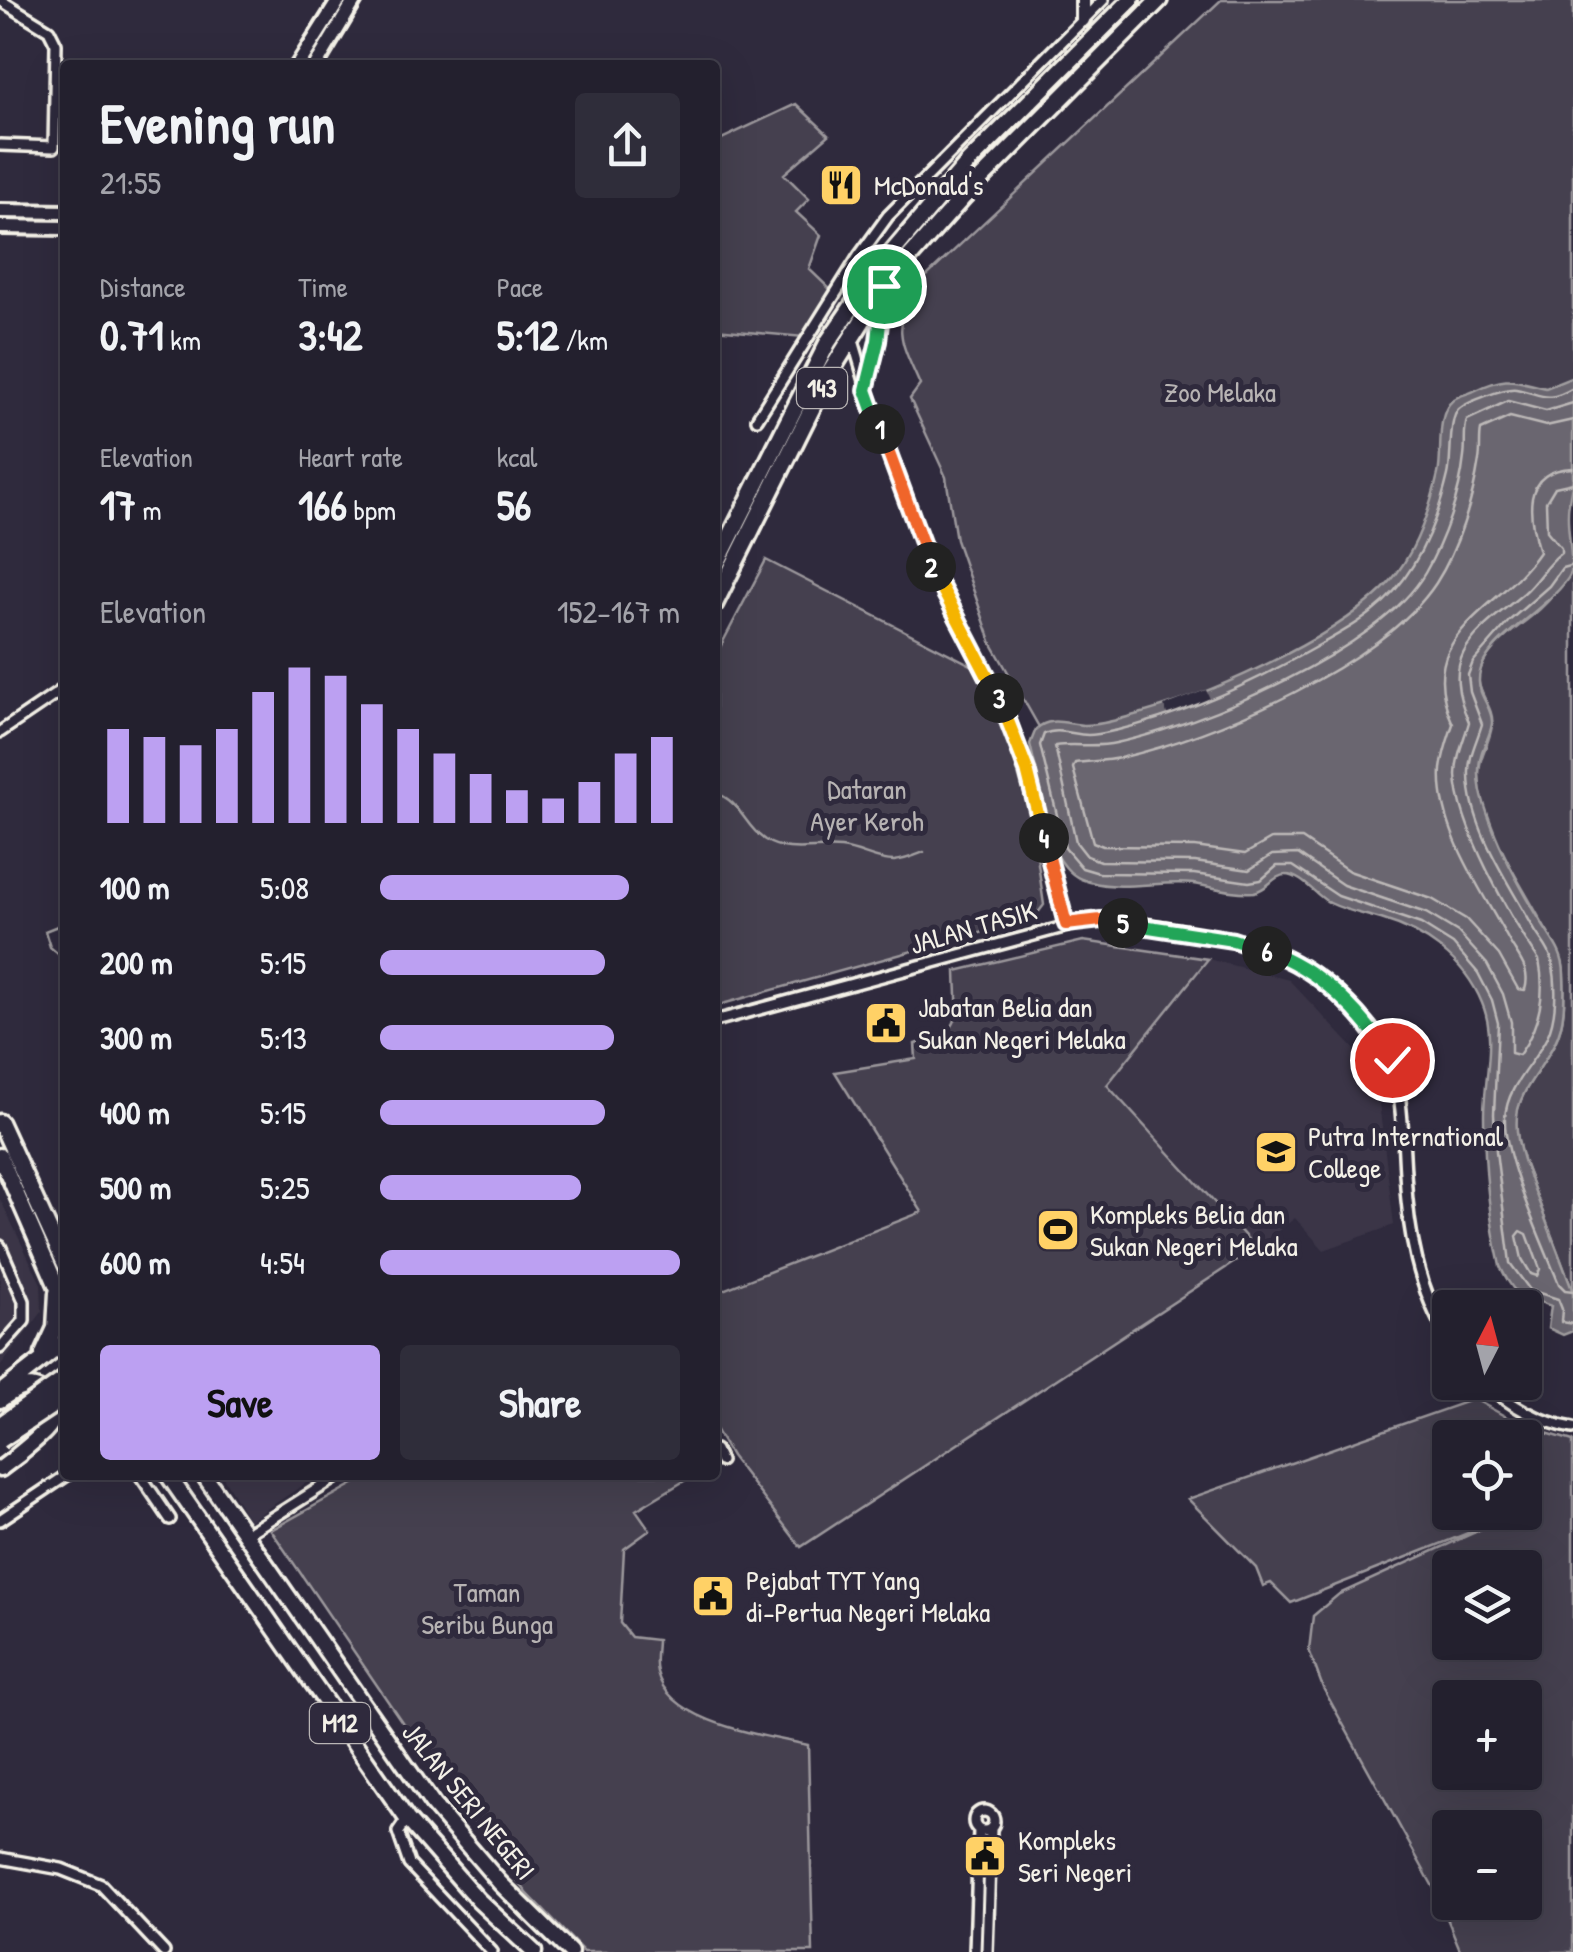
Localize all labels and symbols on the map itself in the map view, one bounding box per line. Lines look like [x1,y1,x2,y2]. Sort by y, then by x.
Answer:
restaurant icon: McDonald's [818,162,864,208]
place label: McDonald's [874,166,983,204]
pin [842,244,927,329]
road number: 143 [797,368,847,408]
park label: Zoo Melaka [1164,373,1276,411]
pin: 1 [855,404,905,454]
pin: 2 [906,542,956,592]
pin: 3 [974,673,1024,723]
park label: Dataran Ayer Keroh [810,770,924,840]
pin: 4 [1019,813,1069,863]
street label: JALAN TASIK [905,891,1041,963]
pin: 5 [1098,898,1148,948]
pin: 6 [1242,926,1292,976]
place label: Jabatan Belia dan Sukan Negeri Melaka [918,988,1126,1058]
public building icon: Jabatan Belia dan Sukan Negeri Melaka [863,1000,909,1046]
pin [1350,1018,1435,1103]
place label: Putra International College [1308,1117,1504,1187]
school or university icon: Putra International College [1253,1129,1299,1175]
place label: Kompleks Belia dan Sukan Negeri Melaka [1090,1195,1298,1265]
sports icon: Kompleks Belia dan Sukan Negeri Melaka [1035,1207,1081,1253]
north arrow [1432,1290,1542,1400]
place label: Pejabat TYT Yang di-Pertua Negeri Melaka [746,1561,990,1631]
park label: Taman Seribu Bunga [421,1573,553,1643]
public building icon: Pejabat TYT Yang di-Pertua Negeri Melaka [690,1573,736,1619]
road number: M12 [310,1703,370,1743]
street label: JALAN SERI NEGERI [394,1714,544,1888]
place label: Kompleks Seri Negeri [1018,1821,1132,1891]
public building icon: Kompleks Seri Negeri [962,1833,1008,1879]

